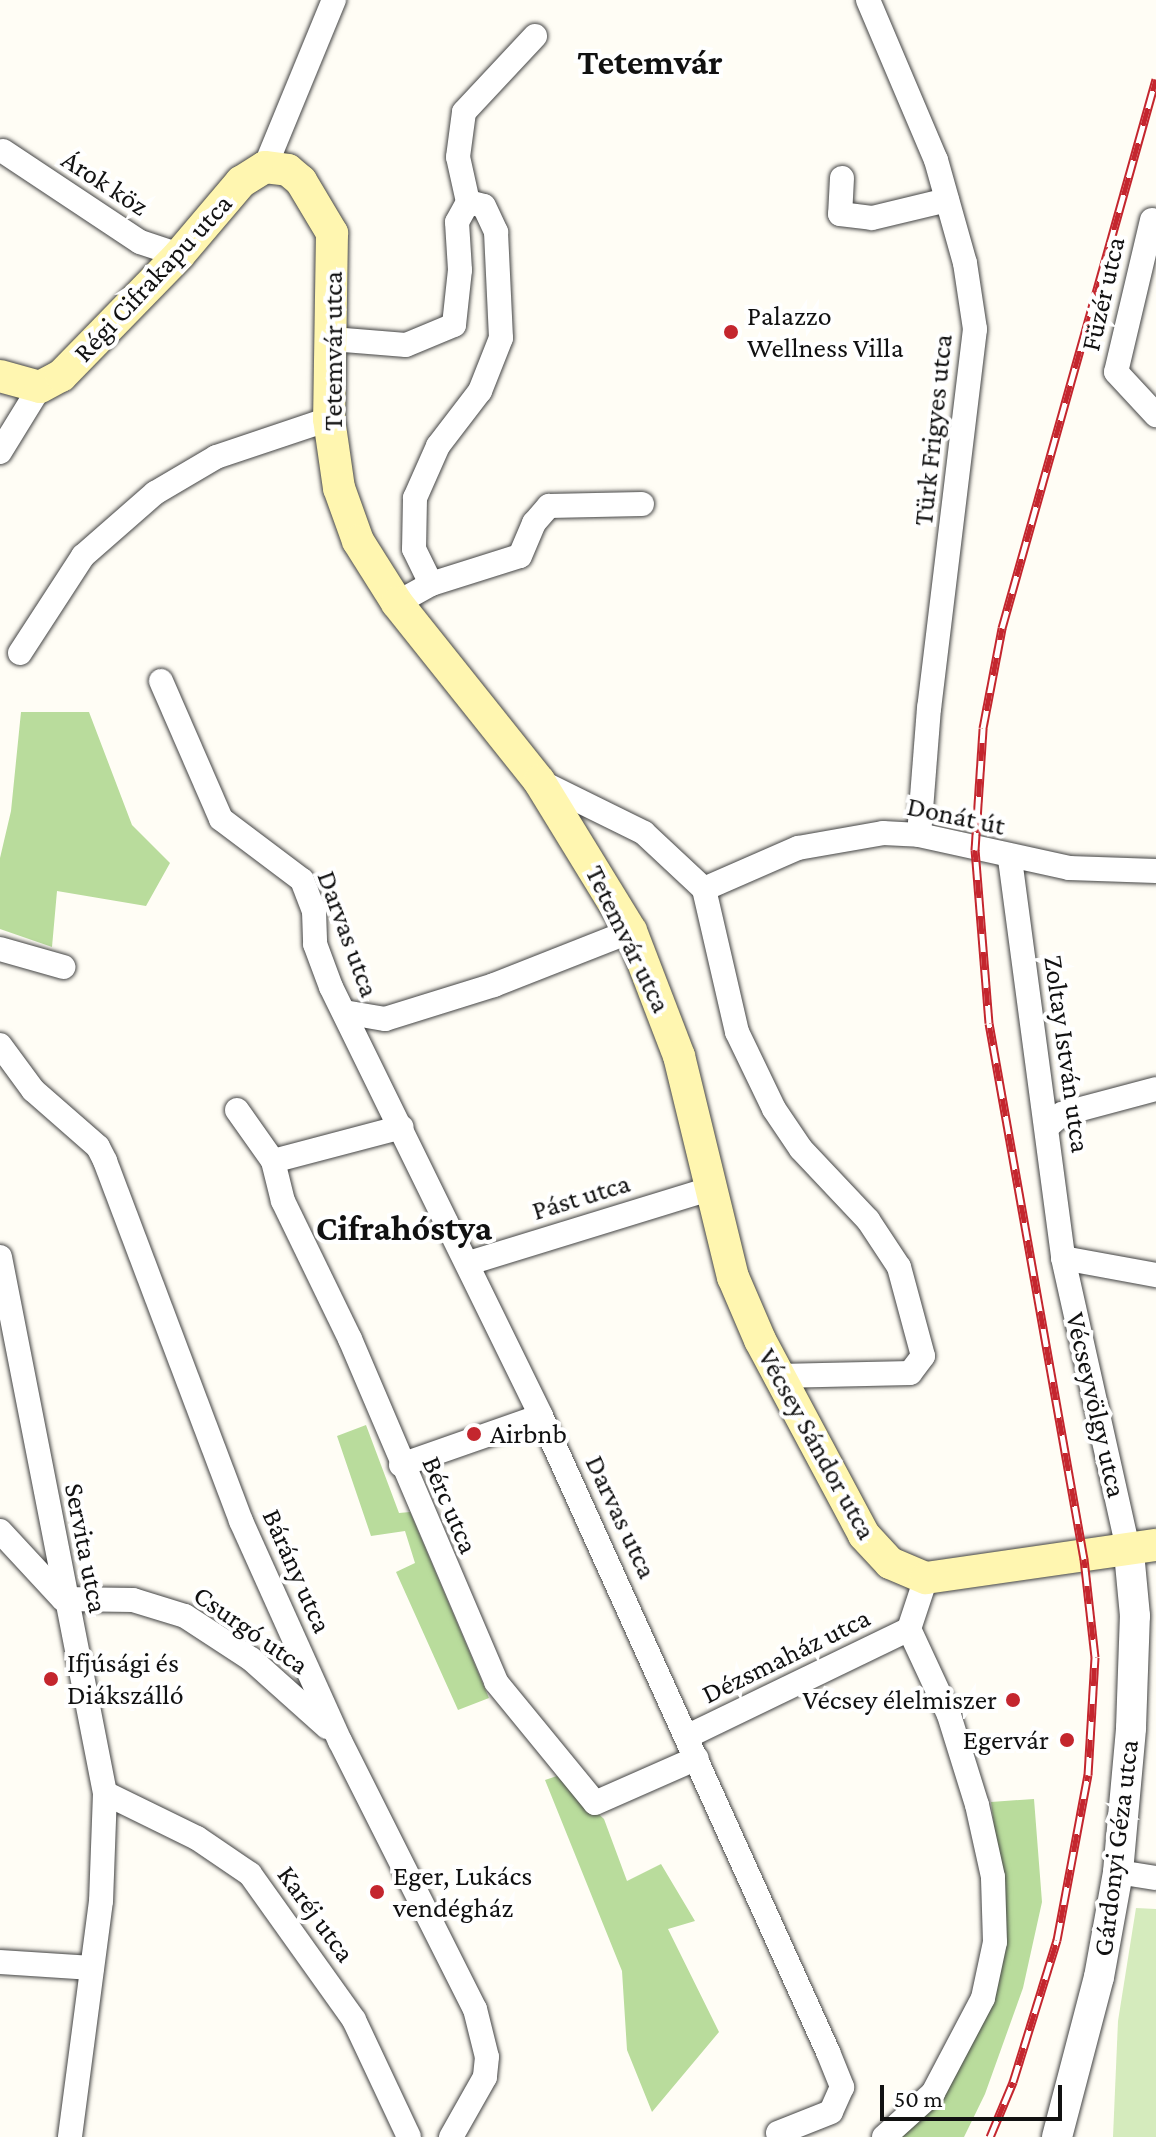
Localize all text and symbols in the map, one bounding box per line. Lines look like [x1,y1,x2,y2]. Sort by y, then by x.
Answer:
district label: Tetemvár [577,41,723,85]
street label: Árok köz [55,143,155,223]
street label: Régi Cifrakapu utca [67,187,239,369]
street label: Füzér utca [1074,234,1132,354]
street label: Tetemvár utca [316,271,350,431]
place label: Palazzo Wellness Villa [747,299,904,365]
marker: Palazzo Wellness Villa [722,323,740,341]
street label: Türk Frigyes utca [906,333,960,527]
street label: Donát út [904,789,1008,843]
street label: Tetemvár utca [578,860,678,1018]
street label: Darvas utca [310,866,386,1002]
street label: Zoltay István utca [1037,953,1097,1155]
street label: Pást utca [528,1166,634,1228]
district label: Cifrahóstya [316,1207,492,1251]
street label: Vécseyvölgy utca [1058,1309,1134,1501]
street label: Vécsey Sándor utca [751,1342,883,1546]
place label: Airbnb [490,1417,567,1451]
marker: Airbnb [465,1425,483,1443]
street label: Darvas utca [578,1450,664,1584]
street label: Bérc utca [415,1451,485,1559]
street label: Servita utca [57,1480,115,1616]
street label: Bárány utca [255,1504,339,1638]
street label: Csurgó utca [187,1578,315,1682]
street label: Dézsmaház utca [696,1601,876,1711]
place label: Ifjúsági és Diákszálló [67,1646,184,1712]
marker: Ifjúsági és Diákszálló [42,1670,60,1688]
place label: Vécsey élelmiszer [803,1683,997,1717]
marker: Vécsey élelmiszer [1004,1691,1022,1709]
place label: Egervár [963,1723,1049,1757]
marker: Egervár [1056,1729,1078,1751]
street label: Gárdonyi Géza utca [1086,1738,1146,1958]
street label: Karéj utca [270,1859,362,1969]
place label: Eger, Lukács vendégház [393,1859,532,1925]
marker: Eger, Lukács vendégház [368,1883,386,1901]
scale bar [884,2069,1066,2119]
text: 50 m [894,2085,943,2112]

